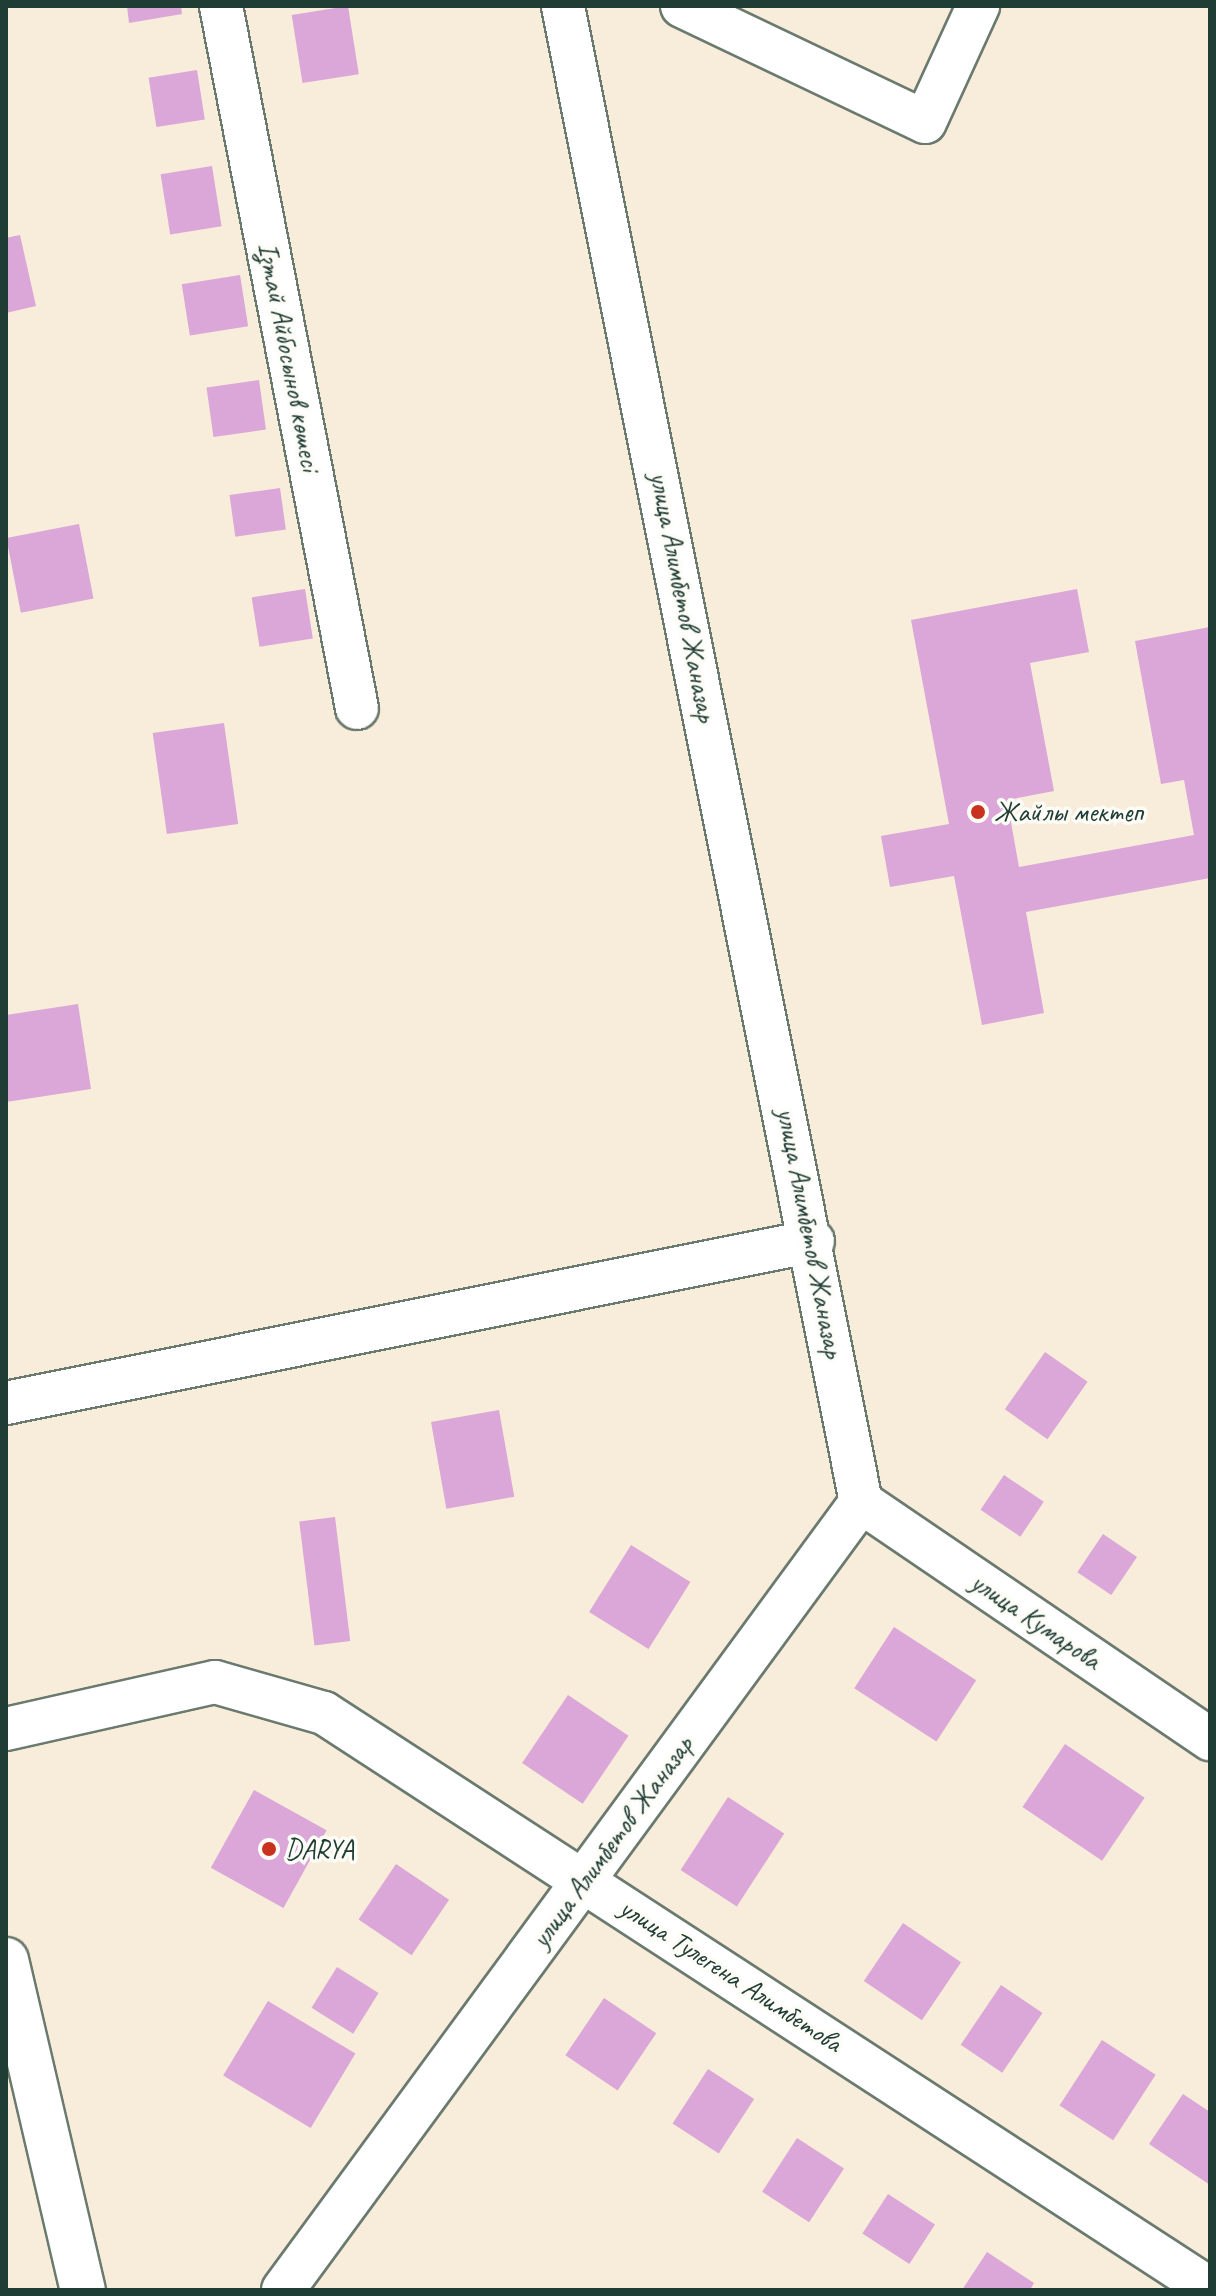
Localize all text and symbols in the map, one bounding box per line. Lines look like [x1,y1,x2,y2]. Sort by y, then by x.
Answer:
street label: Ізтай Айбосынов көшесі [250,240,328,474]
street label: улица Алимбетов Жаназар [642,468,724,726]
place label: Жайлы мектеп [994,795,1143,829]
marker: Жайлы мектеп [969,803,987,821]
street label: улица Алимбетов Жаназар [769,1104,851,1362]
street label: улица Кумарова [964,1565,1108,1677]
street label: улица Алимбетов Жаназар [523,1728,701,1956]
place label: DARYA [285,1832,354,1866]
marker: DARYA [260,1840,278,1858]
street label: улица Тулегена Алимбетова [613,1890,849,2060]

